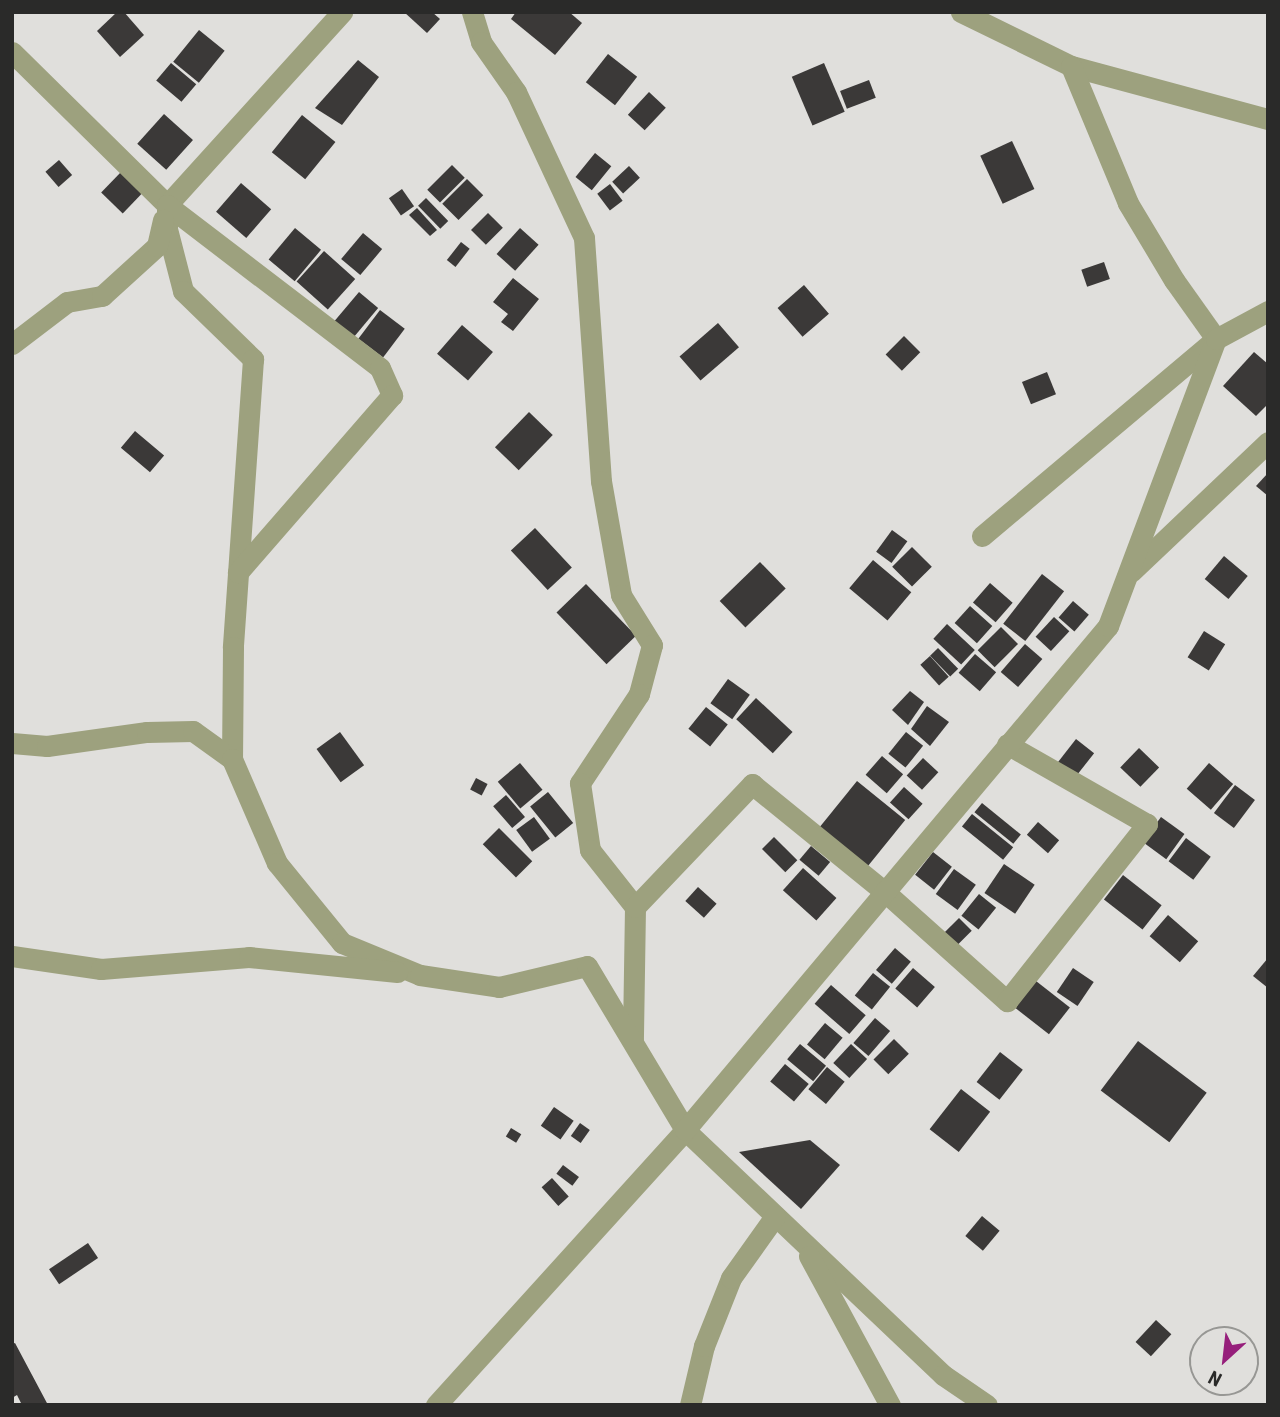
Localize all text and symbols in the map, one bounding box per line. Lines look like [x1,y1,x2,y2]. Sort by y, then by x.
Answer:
north arrow [1189,1326,1259,1396]
text: N [1205,1365,1226,1391]

